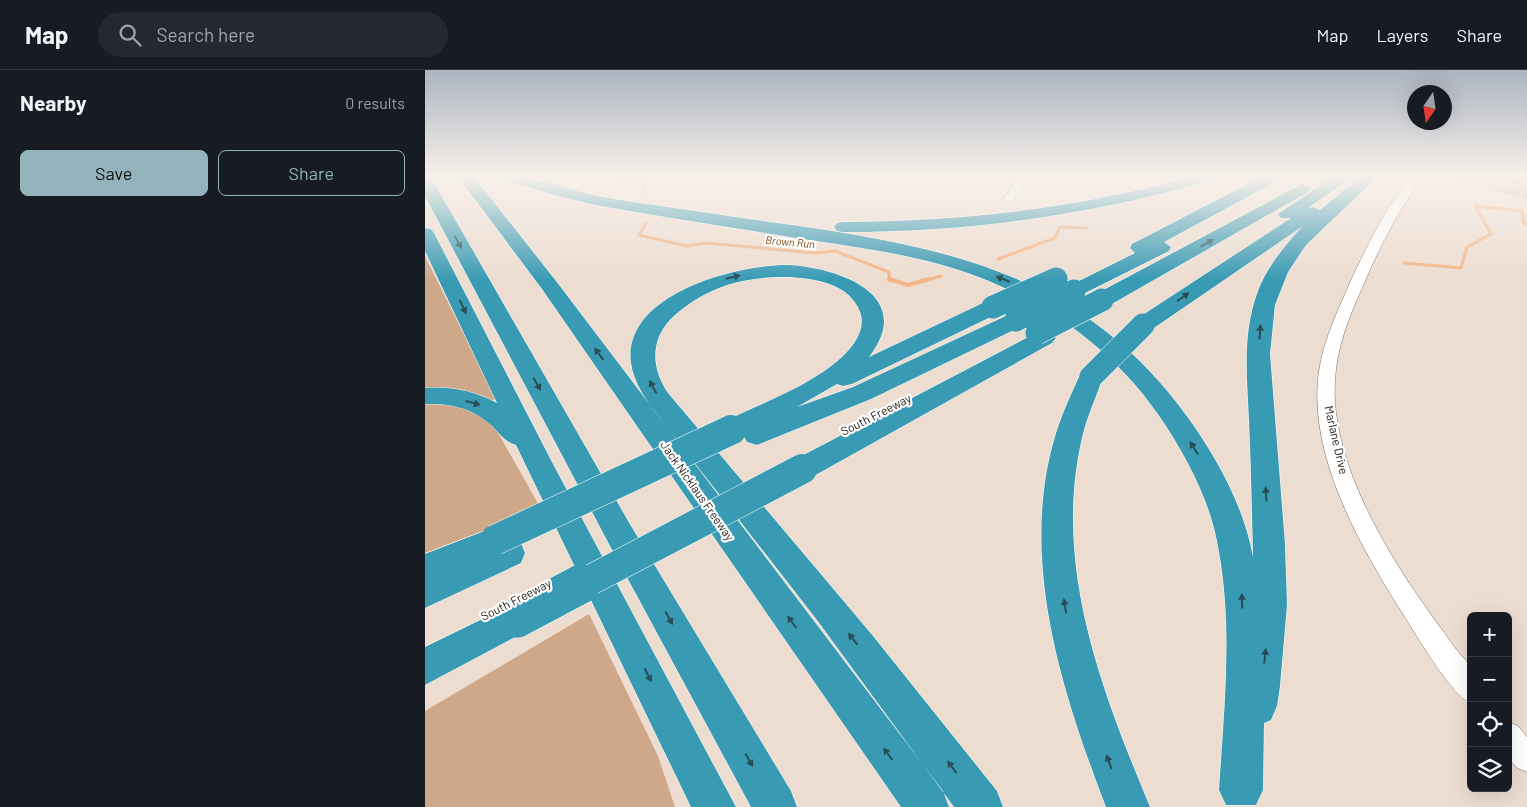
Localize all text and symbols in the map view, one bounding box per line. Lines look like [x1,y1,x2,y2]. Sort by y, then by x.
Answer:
search box [98,12,448,57]
text: Map [25,20,68,49]
icon: search [116,21,144,49]
text: Search here [156,23,255,46]
text: Map [1316,24,1348,46]
text: Layers [1376,24,1429,46]
text: Share [1457,24,1502,46]
north arrow [1407,85,1452,130]
text: Nearby [20,90,86,115]
text: 0 results [345,93,405,112]
button: Save [20,150,208,196]
button: Share [218,150,405,196]
water label: Brown Run [765,233,816,250]
one-way arrow [454,235,463,248]
one-way arrow [1200,239,1213,248]
one-way arrow [726,273,741,281]
one-way arrow [995,275,1010,282]
one-way arrow [1176,292,1190,302]
one-way arrow [460,300,468,314]
one-way arrow [1257,323,1265,339]
one-way arrow [594,347,604,360]
one-way arrow [533,377,541,391]
one-way arrow [649,380,657,395]
street label: South Freeway [838,390,913,438]
one-way arrow [466,399,481,407]
street label: Marlane Drive [1322,404,1352,475]
street label: Jack Nicklaus Freeway [658,438,738,543]
one-way arrow [1189,442,1199,455]
one-way arrow [1262,486,1270,502]
street label: South Freeway [478,575,553,623]
one-way arrow [1238,593,1246,609]
one-way arrow [1061,598,1069,614]
one-way arrow [665,611,673,626]
map controls [1467,612,1512,792]
button: + [1467,612,1512,657]
one-way arrow [787,616,798,629]
one-way arrow [848,632,858,646]
one-way arrow [1261,648,1269,664]
button: − [1467,657,1512,702]
one-way arrow [644,668,652,683]
button: locate [1467,702,1512,747]
one-way arrow [883,747,893,760]
button: layers [1467,747,1512,792]
one-way arrow [744,753,753,767]
one-way arrow [1105,754,1113,769]
one-way arrow [947,761,957,774]

